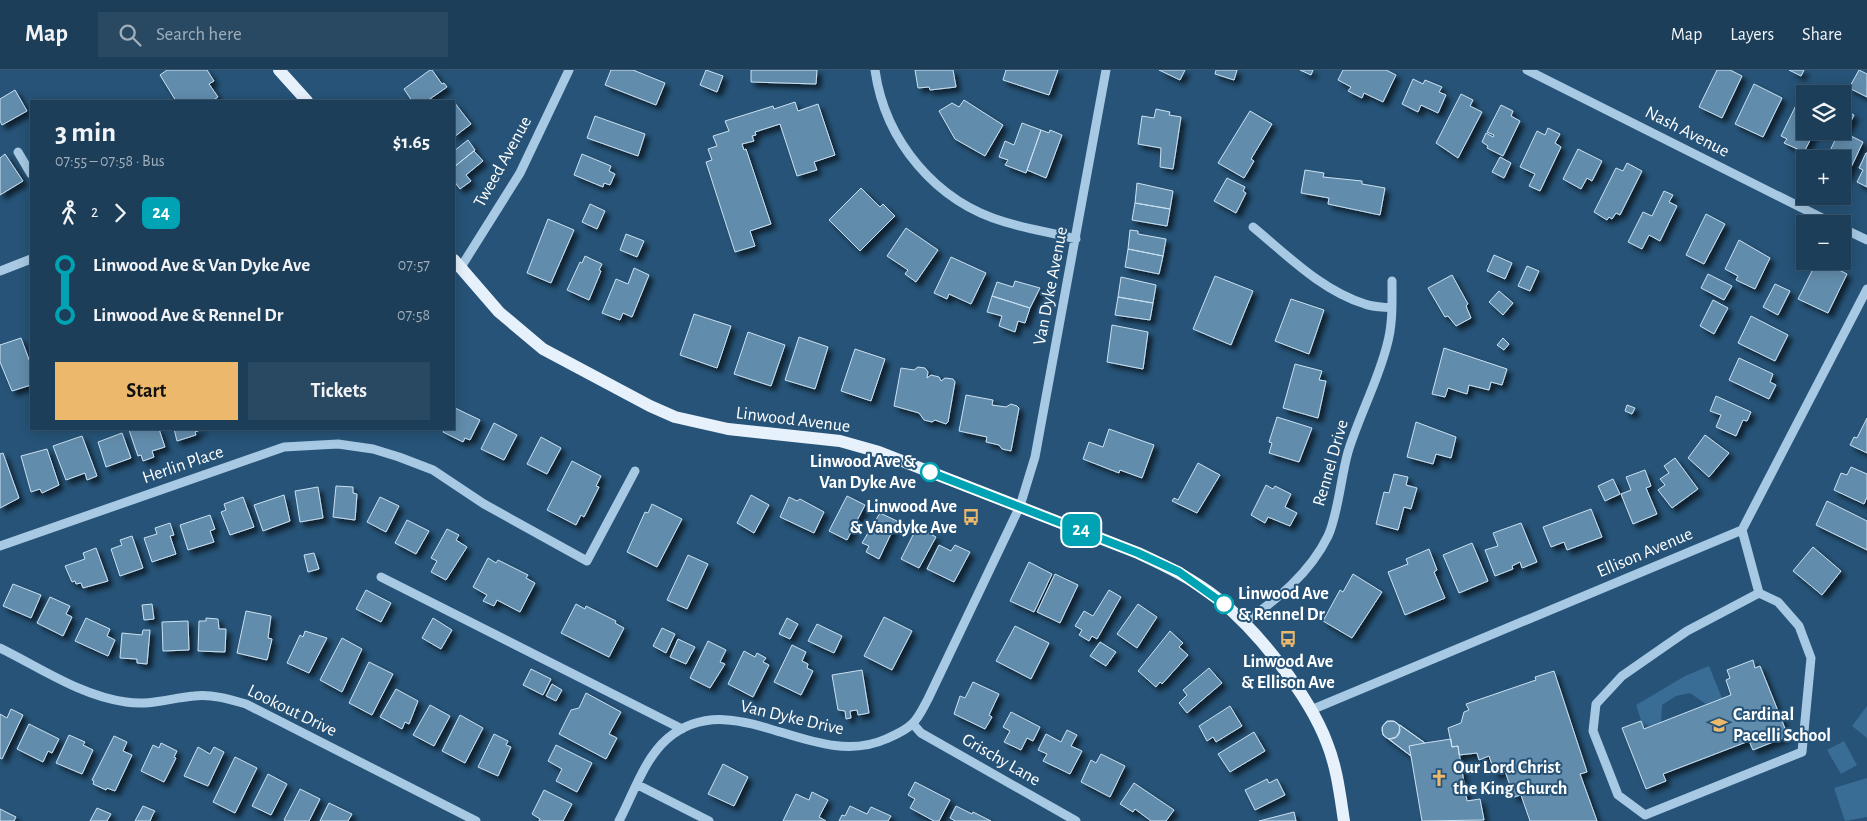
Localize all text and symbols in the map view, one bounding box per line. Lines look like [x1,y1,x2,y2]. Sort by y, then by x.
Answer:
search box [98,12,448,57]
icon: search [116,21,144,49]
text: Map [25,22,68,46]
text: Search here [156,25,242,44]
text: Map [1671,26,1702,44]
text: Layers [1730,26,1774,44]
text: Share [1802,26,1842,44]
map controls [1796,85,1851,270]
button: layers [1796,85,1851,140]
street label: Nash Avenue [1642,103,1732,161]
street label: Tweed Avenue [471,114,535,210]
text: 3 min [55,119,116,147]
text: $1.65 [393,133,430,152]
button: + [1796,150,1851,205]
text: 07:55 – 07:58 · Bus [55,153,165,169]
icon: walk [55,199,83,227]
icon: forward [106,199,134,227]
text: 2 [91,204,98,220]
text: 24 [152,204,170,222]
button: − [1796,215,1851,270]
street label: Van Dyke Avenue [1031,225,1071,347]
text: Linwood Ave & Van Dyke Ave [93,256,310,275]
text: 07:57 [398,257,430,273]
text: Linwood Ave & Rennel Dr [93,306,283,325]
text: 07:58 [397,307,430,323]
button: Start [55,362,238,420]
button: Tickets [248,362,430,420]
street label: Linwood Avenue [735,404,851,436]
street label: Rennel Drive [1310,418,1352,508]
street label: Herlin Place [140,443,226,487]
place label: Linwood Ave & Van Dyke Ave [810,453,916,492]
marker: Linwood Ave & Van Dyke Ave [920,462,940,482]
place label: Linwood Ave & Vandyke Ave [850,498,957,537]
bus stop icon: Linwood Ave & Vandyke Ave [961,507,981,527]
line badge: 24 [1058,514,1104,546]
text: 24 [1072,521,1090,539]
street label: Ellison Avenue [1595,525,1695,581]
place label: Linwood Ave & Rennel Dr [1238,585,1329,624]
marker: Linwood Ave & Rennel Dr [1214,594,1234,614]
bus stop icon: Linwood Ave & Ellison Ave [1278,629,1298,649]
place label: Linwood Ave & Ellison Ave [1241,653,1335,692]
street label: Lookout Drive [244,682,340,740]
street label: Van Dyke Drive [739,697,845,739]
place label: Cardinal Pacelli School [1733,706,1831,745]
school or university icon: Cardinal Pacelli School [1709,715,1729,735]
street label: Grischy Lane [959,730,1043,790]
place label: Our Lord Christ the King Church [1453,759,1567,798]
church icon: Our Lord Christ the King Church [1429,768,1449,788]

